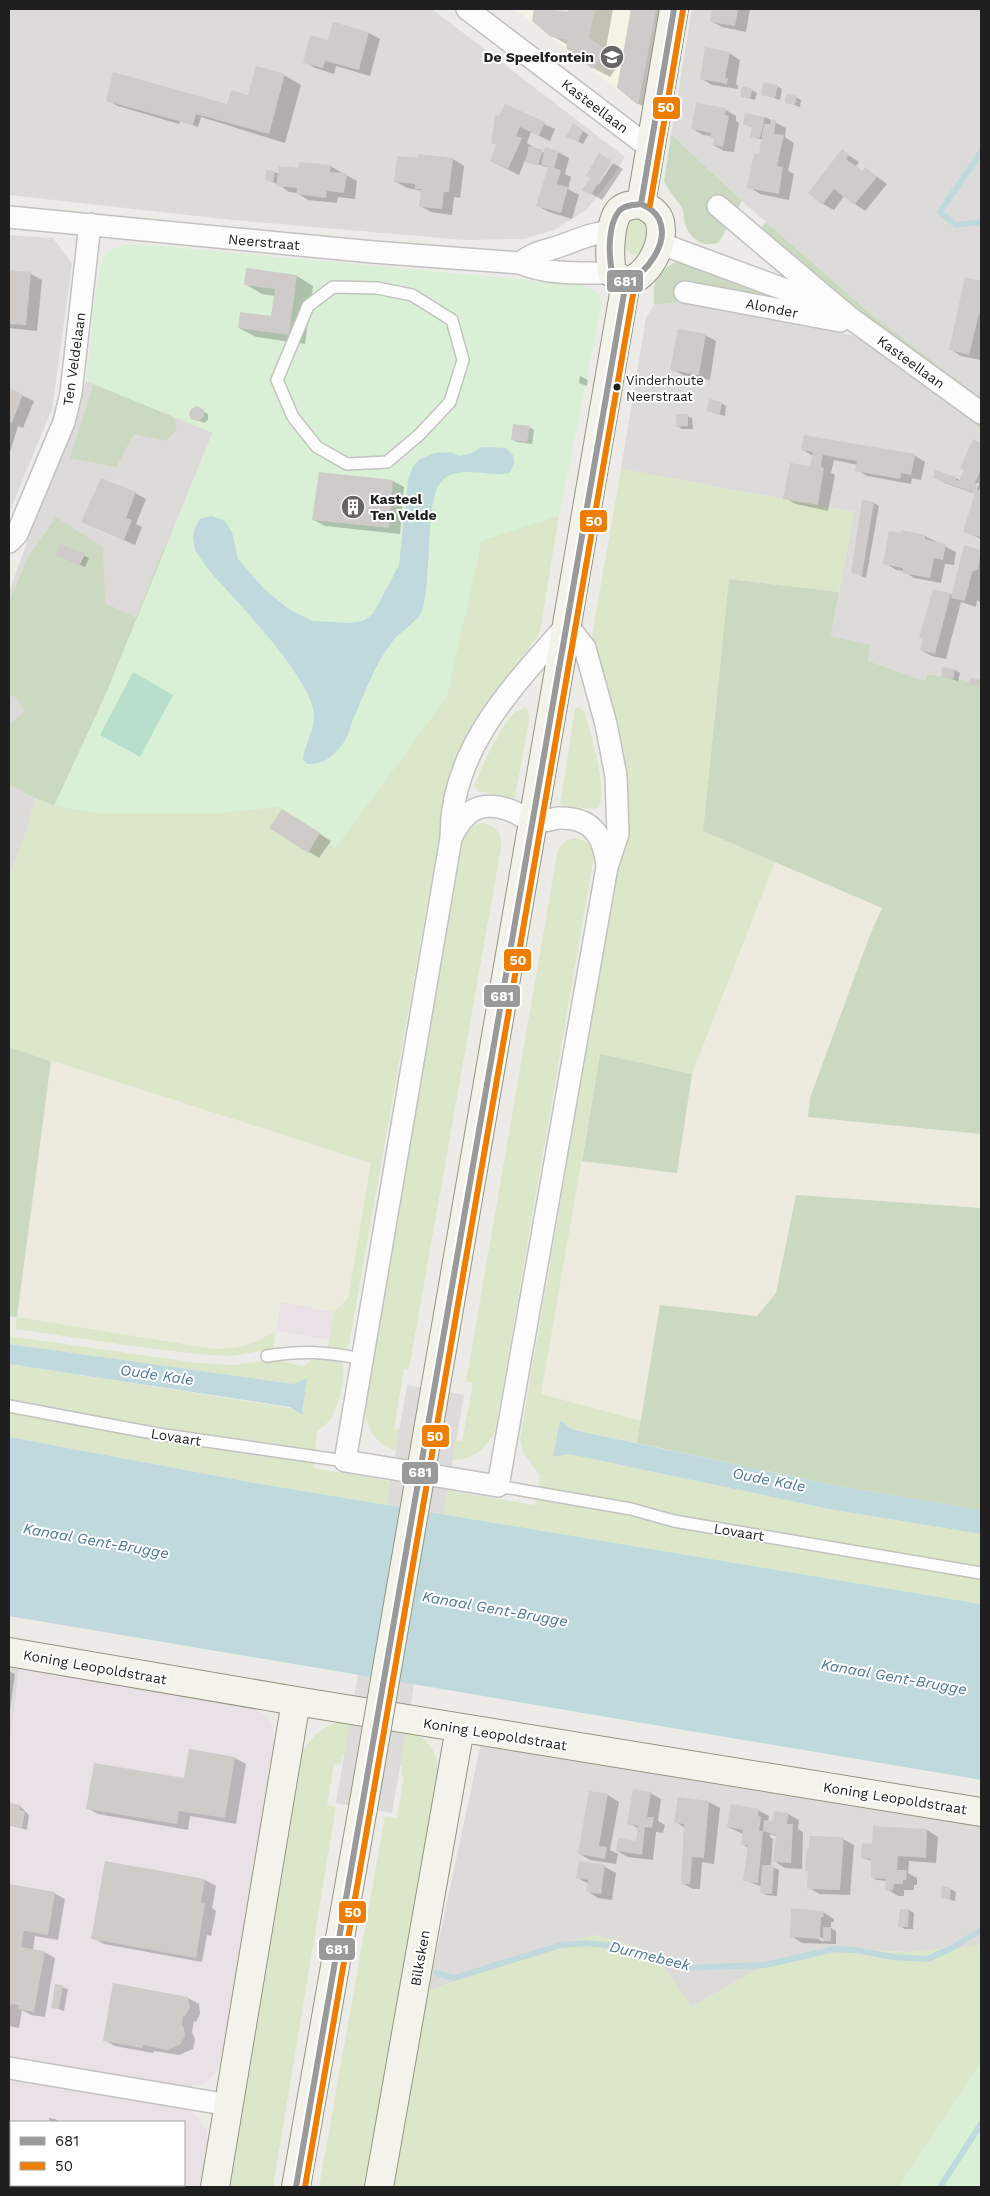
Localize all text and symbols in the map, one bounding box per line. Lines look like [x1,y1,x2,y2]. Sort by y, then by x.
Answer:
school or university icon: De Speelfontein [599,44,625,70]
place label: De Speelfontein [484,49,594,65]
street label: Kasteellaan [558,76,632,136]
line badge: 50 [652,96,681,120]
text: 50 [657,99,675,115]
street label: Neerstraat [227,231,301,253]
line badge: 681 [606,269,644,293]
text: 681 [613,273,637,289]
street label: Alonder [744,295,800,321]
street label: Ten Veldelaan [60,311,88,407]
street label: Kasteellaan [874,332,948,392]
place label: Vinderhoute Neerstraat [626,373,704,404]
marker: Vinderhoute Neerstraat [612,382,622,392]
place label: Kasteel Ten Velde [370,491,437,523]
building icon: Kasteel Ten Velde [340,494,366,520]
line badge: 50 [579,509,608,533]
text: 50 [585,513,603,529]
line badge: 50 [503,948,532,972]
text: 50 [509,952,527,968]
line badge: 681 [483,984,521,1008]
text: 681 [490,988,514,1004]
water label: Oude Kale [119,1361,195,1389]
line badge: 50 [421,1424,450,1448]
street label: Lovaart [150,1425,202,1449]
text: 50 [426,1428,444,1444]
line badge: 681 [401,1461,439,1485]
text: 681 [408,1464,432,1480]
water label: Oude Kale [731,1464,807,1496]
water label: Kanaal Gent-Brugge [22,1519,170,1563]
street label: Lovaart [713,1520,765,1544]
water label: Kanaal Gent-Brugge [421,1587,569,1631]
street label: Koning Leopoldstraat [22,1647,168,1688]
water label: Kanaal Gent-Brugge [820,1655,968,1699]
street label: Koning Leopoldstraat [422,1715,568,1753]
street label: Koning Leopoldstraat [822,1779,968,1817]
line badge: 50 [338,1900,367,1924]
text: 50 [344,1904,362,1920]
street label: Bilksken [407,1929,433,1987]
line badge: 681 [318,1937,356,1961]
water label: Durmebeek [608,1937,693,1975]
text: 681 [325,1941,349,1957]
legend [10,2121,185,2186]
text: 681 [55,2132,79,2150]
text: 50 [55,2157,73,2175]

